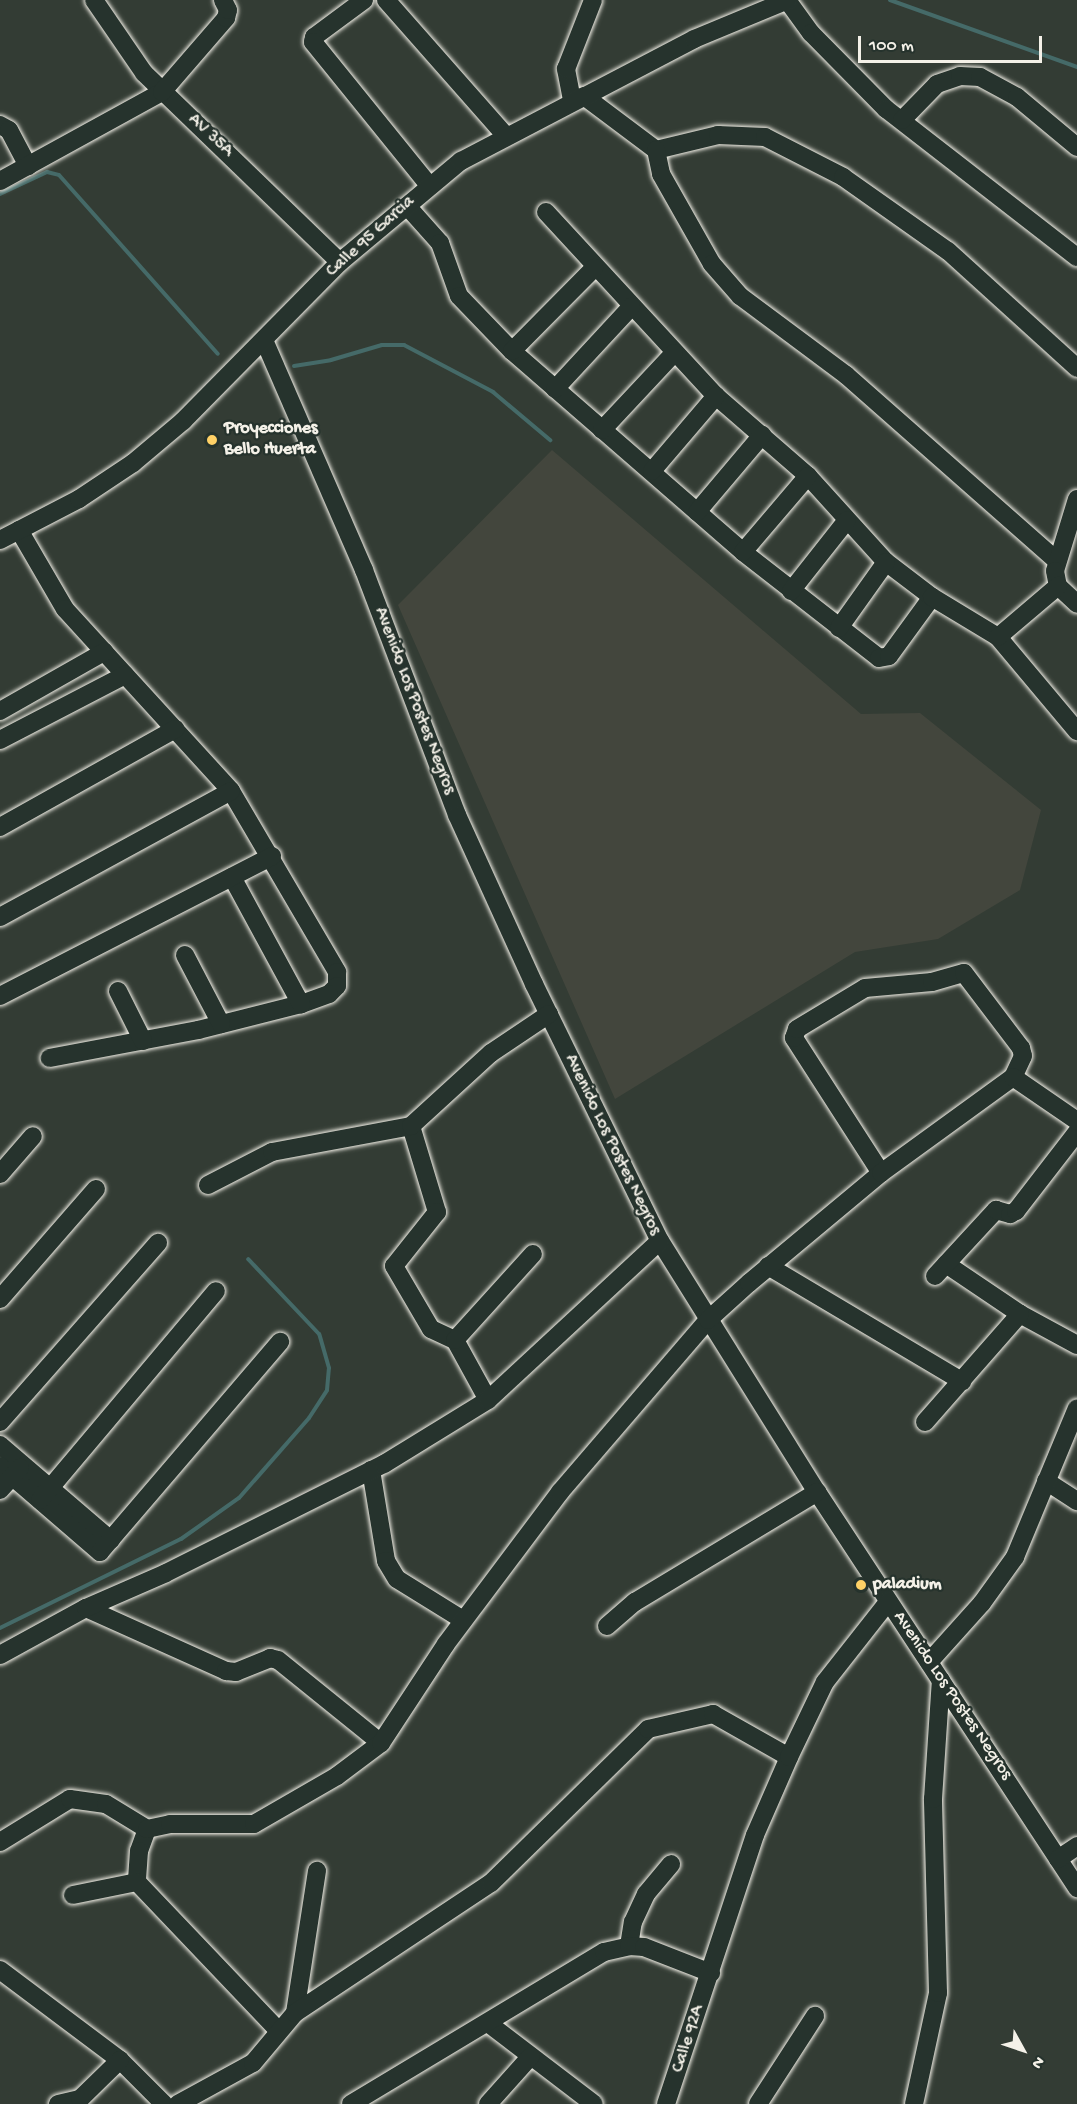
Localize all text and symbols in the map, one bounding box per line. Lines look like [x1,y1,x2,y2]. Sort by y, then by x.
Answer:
scale bar [861,24,1046,62]
text: 100 m [869,36,914,57]
street label: AV 35A [183,110,237,162]
street label: Calle 95 Garcia [322,192,420,282]
place label: Proyecciones Bello Huerta [224,419,318,462]
marker: Proyecciones Bello Huerta [205,433,219,447]
street label: Avenido Los Postes Negros [368,605,460,797]
street label: Avenido Los Postes Negros [559,1051,665,1239]
place label: paladium [873,1574,941,1596]
marker: paladium [854,1578,868,1592]
street label: Avenido Los Postes Negros [888,1608,1016,1784]
street label: Calle 92A [668,2003,710,2075]
north arrow [993,2020,1053,2080]
text: N [1027,2052,1048,2072]

